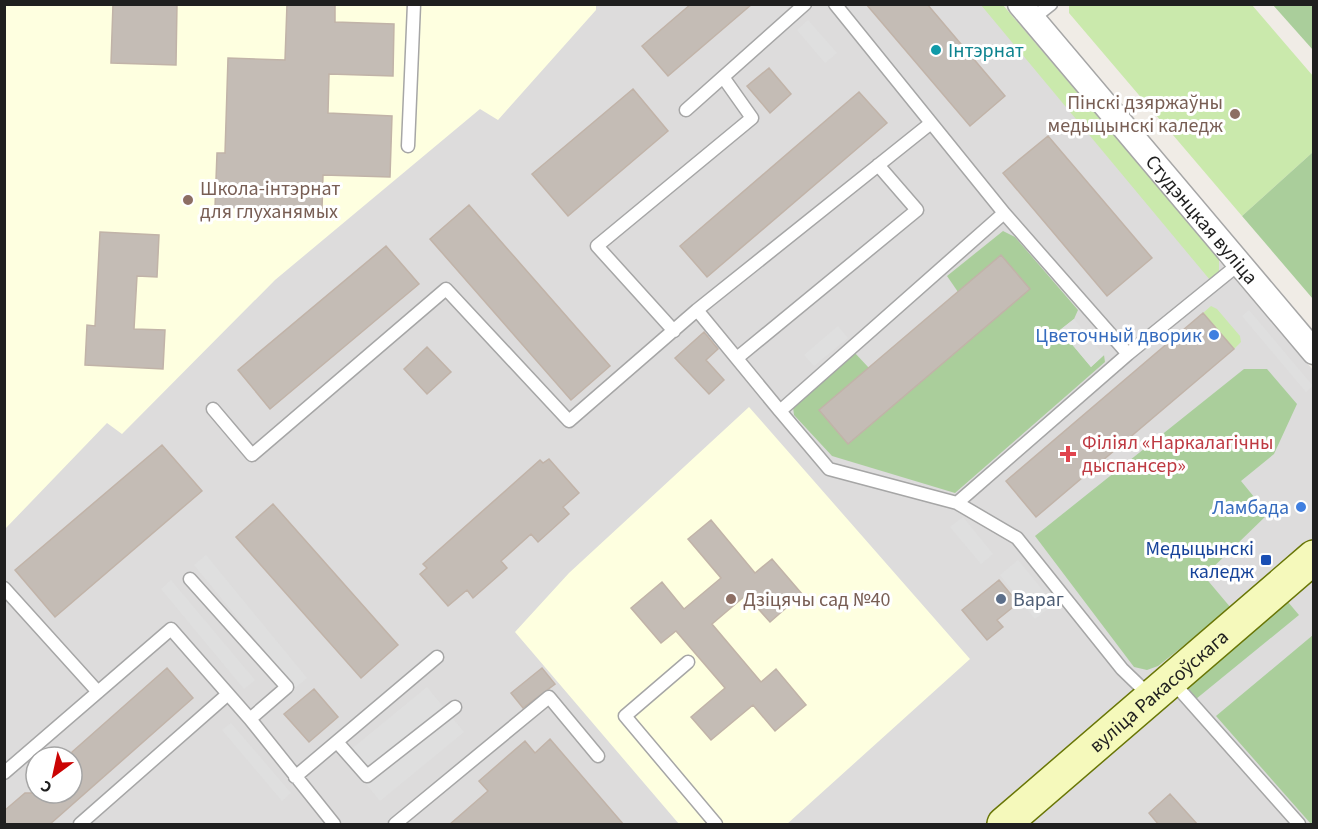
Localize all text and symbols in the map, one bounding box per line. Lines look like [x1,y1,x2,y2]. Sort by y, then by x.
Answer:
place label: Інтэрнат [948,37,1024,65]
marker: Інтэрнат [929,43,943,57]
place label: Пінскі дзяржаўны медыцынскі каледж [1048,89,1223,140]
marker: Пінскі дзяржаўны медыцынскі каледж [1228,107,1242,121]
street label: Студэнцкая вуліца [1138,149,1264,291]
place label: Школа-інтэрнат для глуханямых [200,175,340,226]
marker: Школа-інтэрнат для глуханямых [181,193,195,207]
place label: Цветочный дворик [1035,322,1202,350]
marker: Цветочный дворик [1207,328,1221,342]
place label: Філіял «Наркалагічны дыспансер» [1082,429,1273,480]
marker: Філіял «Наркалагічны дыспансер» [1059,445,1077,463]
place label: Ламбада [1212,494,1289,522]
marker: Ламбада [1294,500,1308,514]
place label: Медыцынскі каледж [1146,535,1254,586]
marker: Медыцынскі каледж [1259,553,1273,567]
place label: Дзіцячы сад №40 [743,586,890,614]
place label: Вараг [1013,586,1064,614]
marker: Дзіцячы сад №40 [724,592,738,606]
marker: Вараг [994,592,1008,606]
street label: вуліца Ракасоўскага [1083,624,1235,760]
north arrow [24,745,84,805]
text: С [36,775,56,799]

